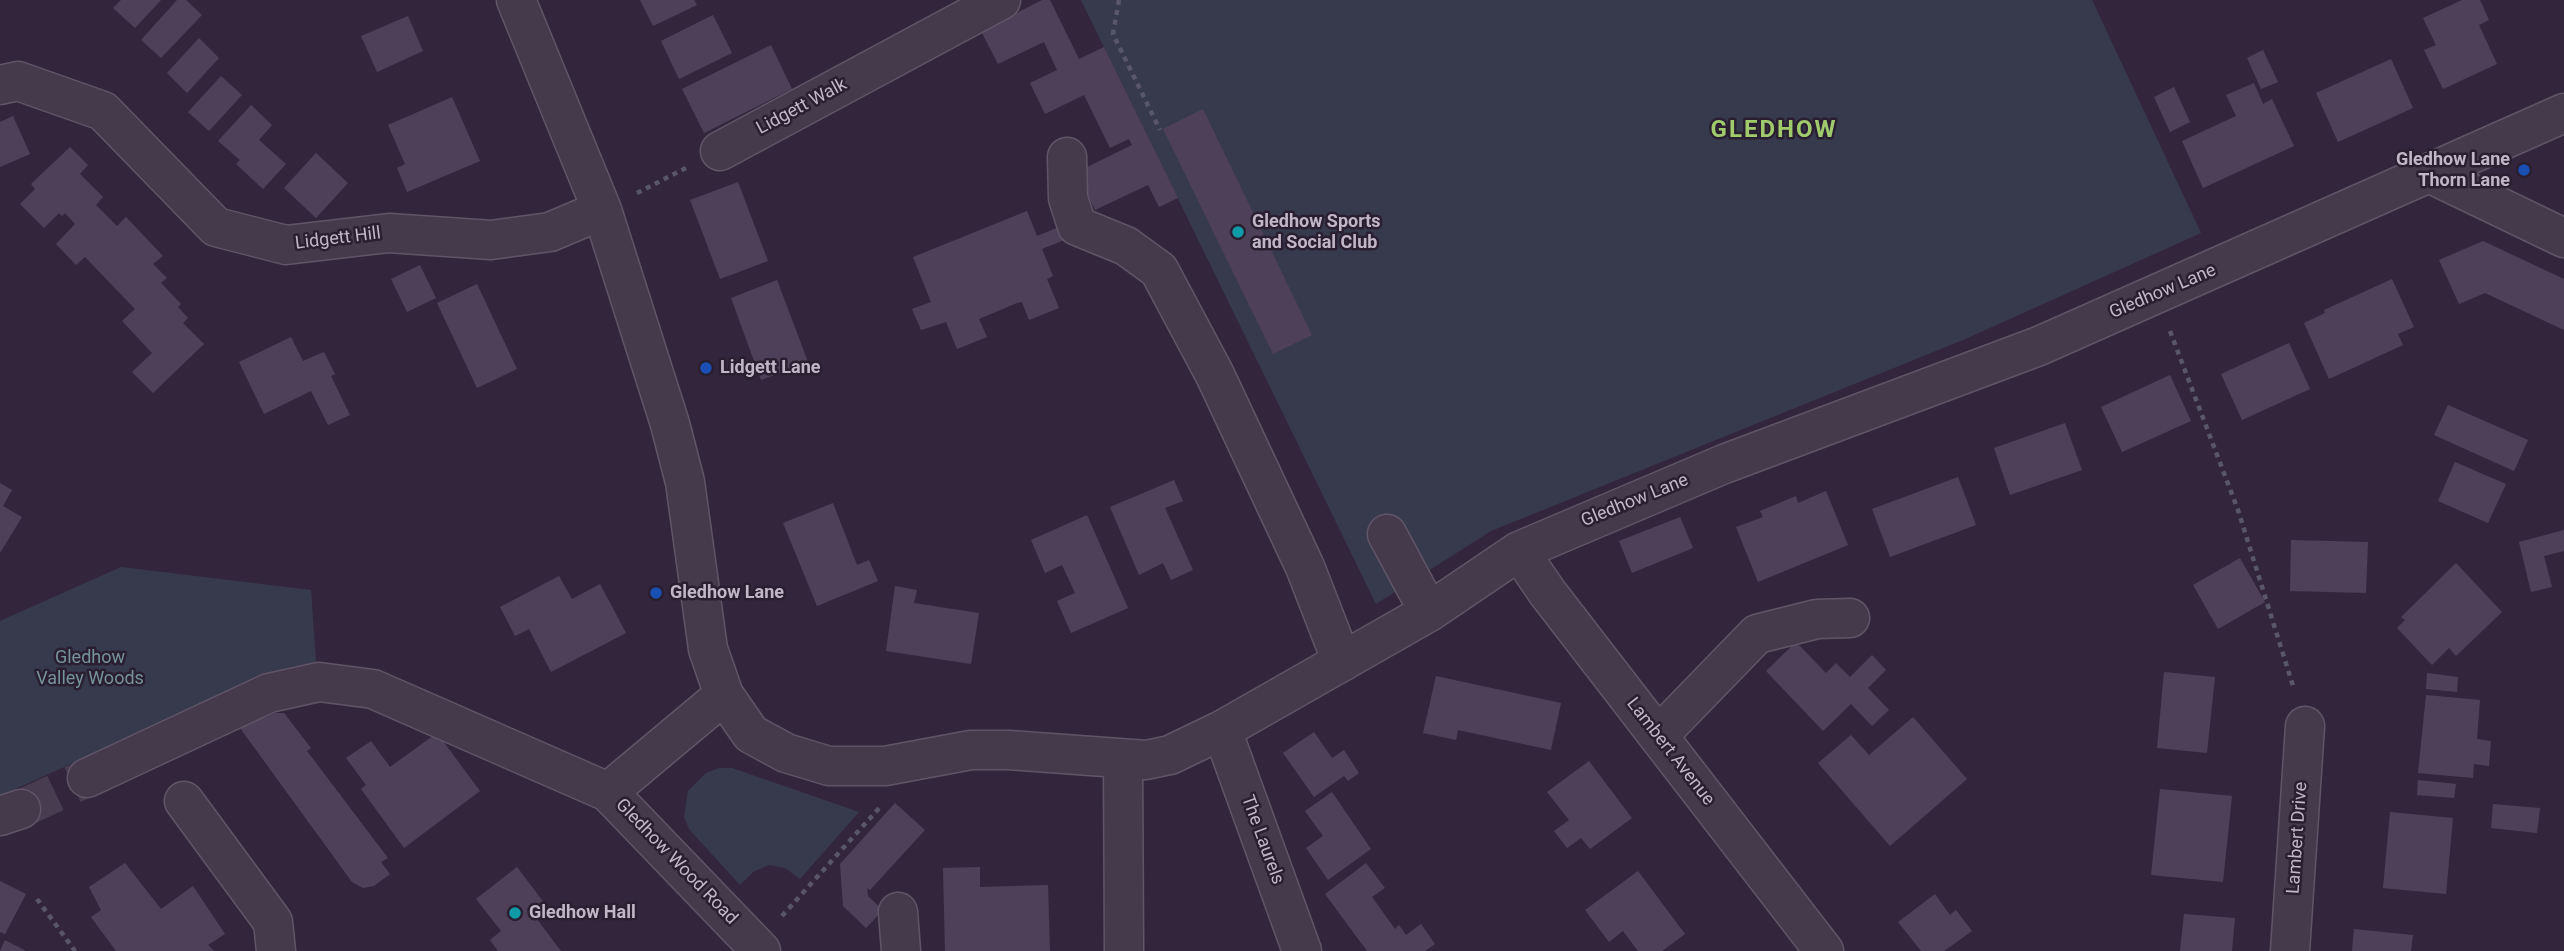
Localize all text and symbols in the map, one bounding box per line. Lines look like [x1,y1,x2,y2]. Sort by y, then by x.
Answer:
street label: Lidgett Walk [753,74,851,140]
district label: GLEDHOW [1711,117,1837,145]
place label: Gledhow Lane Thorn Lane [2396,149,2510,192]
marker: Gledhow Lane Thorn Lane [2516,162,2532,178]
place label: Gledhow Sports and Social Club [1252,211,1381,254]
street label: Lidgett Hill [294,223,382,255]
marker: Gledhow Sports and Social Club [1230,224,1246,240]
street label: Gledhow Lane [2107,260,2219,324]
place label: Lidgett Lane [720,357,820,379]
marker: Lidgett Lane [698,360,714,376]
street label: Gledhow Lane [1578,470,1692,532]
place label: Gledhow Lane [670,582,784,604]
marker: Gledhow Lane [648,585,664,601]
park label: Gledhow Valley Woods [36,647,144,690]
street label: Lambert Avenue [1621,694,1719,810]
street label: Lambert Drive [2283,781,2313,895]
street label: The Laurels [1236,793,1288,887]
street label: Gledhow Wood Road [610,795,742,929]
place label: Gledhow Hall [529,902,636,924]
marker: Gledhow Hall [507,905,523,921]

